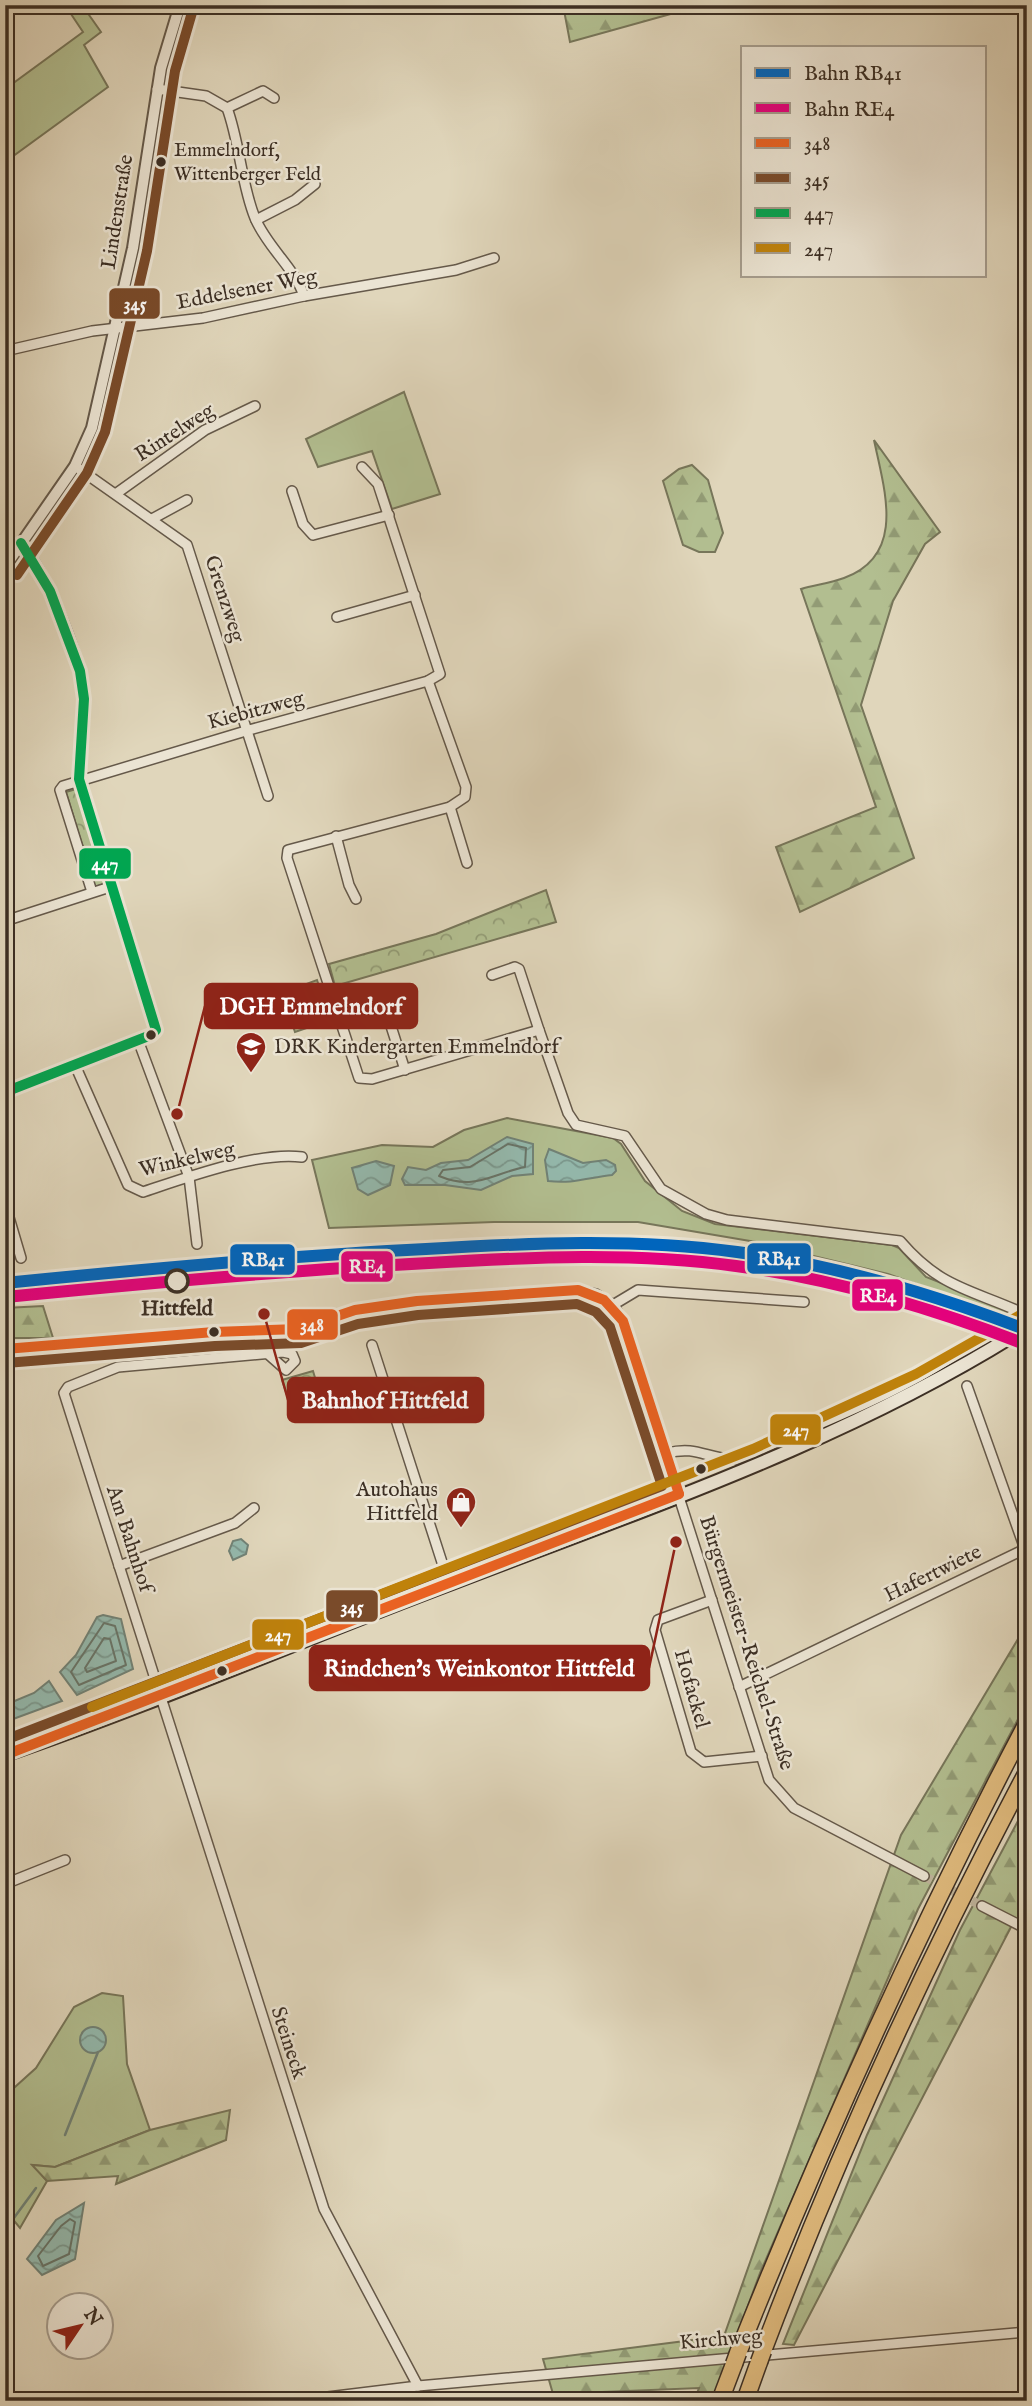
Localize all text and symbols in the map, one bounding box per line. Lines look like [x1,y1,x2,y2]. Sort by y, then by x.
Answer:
legend [741,46,986,276]
text: Bahn RB41 [804,61,902,88]
text: Bahn RE4 [804,97,895,124]
text: 348 [804,131,830,158]
place label: Emmelndorf, Wittenberger Feld [174,139,322,187]
street label: Lindenstraße [96,152,140,271]
marker: Emmelndorf, Wittenberger Feld [154,155,168,169]
text: 345 [804,167,830,194]
text: 447 [804,201,834,228]
text: 247 [804,237,833,264]
street label: Eddelsener Weg [174,263,320,317]
line badge: 345 [108,287,161,320]
text: 345 [123,293,147,317]
street label: Rintelweg [130,397,220,469]
street label: Grenzweg [197,552,251,646]
street label: Kiebitzweg [205,685,308,737]
line badge: 447 [78,847,132,880]
text: 447 [92,853,119,877]
callout: DGH Emmelndorf [205,984,417,1028]
text: DGH Emmelndorf [219,993,407,1022]
unlabelled marker [144,1028,158,1042]
school or university icon: DRK Kindergarten Emmelndorf [234,1030,268,1074]
place label: DRK Kindergarten Emmelndorf [274,1034,562,1061]
street label: Winkelweg [136,1136,238,1184]
line badge: RB41 [746,1242,812,1275]
line badge: RB41 [229,1243,296,1276]
text: RB41 [757,1248,801,1272]
text: RB41 [241,1249,285,1273]
line badge: RE4 [340,1250,394,1283]
text: RE4 [349,1256,386,1280]
marker: Hittfeld [165,1269,189,1293]
line badge: RE4 [851,1278,904,1312]
text: RE4 [860,1285,897,1309]
place label: Hittfeld [141,1296,214,1323]
line badge: 348 [286,1308,339,1341]
text: 348 [300,1314,324,1338]
unlabelled marker [207,1325,221,1339]
callout: Bahnhof Hittfeld [288,1378,483,1422]
text: Bahnhof Hittfeld [302,1387,469,1416]
line badge: 247 [769,1413,822,1446]
text: 247 [783,1419,809,1443]
unlabelled marker [694,1462,708,1476]
place label: Autohaus Hittfeld [355,1477,439,1528]
street label: Am Bahnhof [99,1481,160,1599]
shop icon: Autohaus Hittfeld [444,1485,478,1529]
street label: Bürgermeister-Reichel-Straße [692,1512,800,1774]
street label: Hafertwiete [880,1539,986,1609]
line badge: 345 [325,1589,379,1623]
text: 345 [340,1596,364,1620]
line badge: 247 [251,1618,305,1651]
text: 247 [265,1624,291,1648]
callout: Rindchen's Weinkontor Hittfeld [310,1646,649,1690]
street label: Hofackel [667,1646,715,1732]
text: Rindchen's Weinkontor Hittfeld [323,1655,635,1684]
unlabelled marker [215,1664,229,1678]
street label: Steineck [264,2003,313,2083]
north arrow [46,2290,116,2360]
text: N [77,2303,107,2331]
street label: Kirchweg [678,2323,764,2357]

